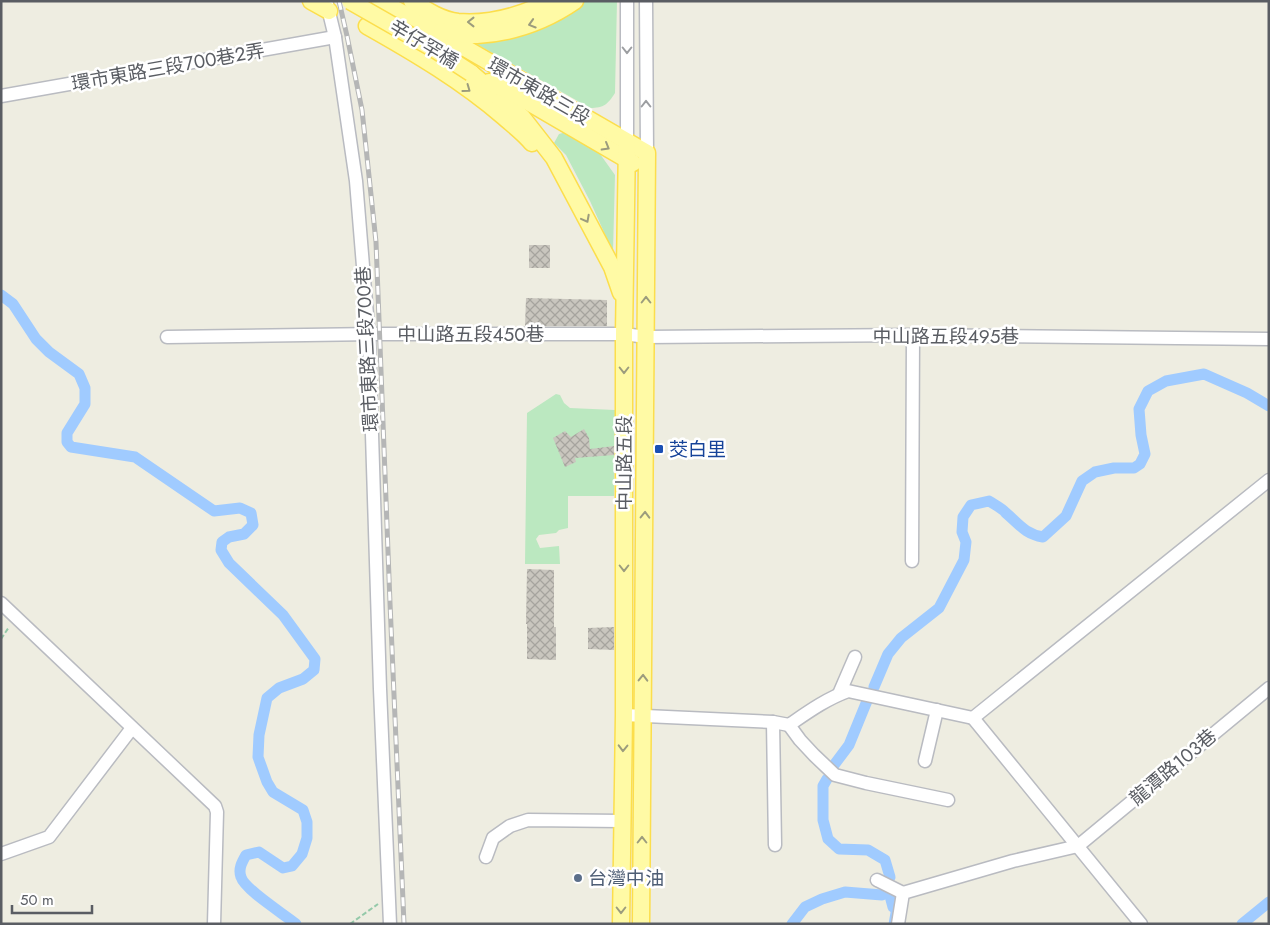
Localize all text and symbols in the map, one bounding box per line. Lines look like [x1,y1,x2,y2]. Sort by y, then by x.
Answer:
street label: 辛仔罕橋 [384,13,464,75]
one-way arrow [467,17,474,27]
one-way arrow [528,18,537,28]
street label: 環市東路三段700巷2弄 [69,37,267,97]
one-way arrow [622,46,632,54]
street label: 環市東路三段 [483,51,595,131]
one-way arrow [462,83,471,92]
one-way arrow [641,100,651,108]
one-way arrow [600,141,609,151]
one-way arrow [580,214,590,223]
street label: 環市東路三段700巷 [349,266,385,432]
one-way arrow [641,296,651,304]
street label: 中山路五段450巷 [397,321,545,348]
street label: 中山路五段495巷 [873,323,1019,350]
one-way arrow [619,367,629,375]
street label: 中山路五段 [611,415,638,511]
place label: 茭白里 [669,436,726,463]
marker: 茭白里 [653,443,665,455]
one-way arrow [640,511,650,518]
one-way arrow [619,564,629,572]
one-way arrow [638,673,648,681]
street label: 龍潭路103巷 [1124,722,1222,812]
one-way arrow [618,744,629,752]
one-way arrow [637,836,647,844]
place label: 台灣中油 [588,865,664,892]
marker: 台灣中油 [572,872,584,884]
scale bar [12,882,92,914]
text: 50 m [20,889,54,911]
one-way arrow [616,907,626,915]

